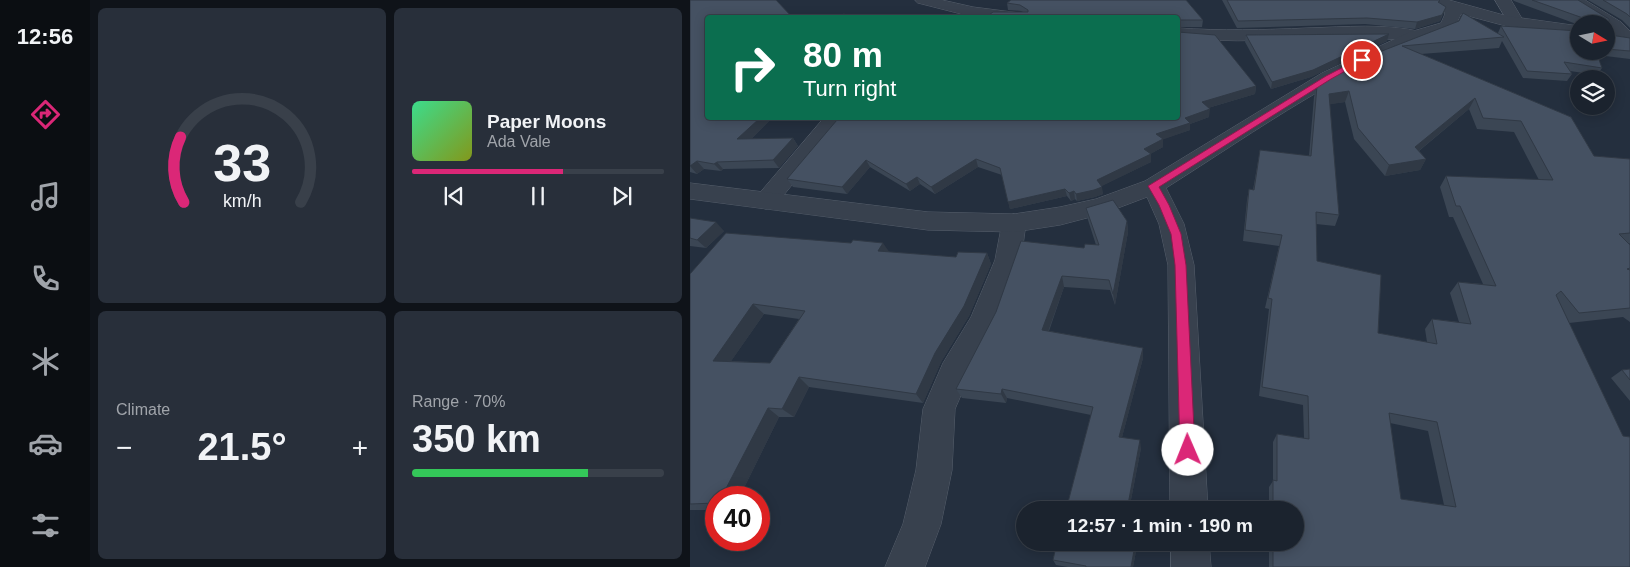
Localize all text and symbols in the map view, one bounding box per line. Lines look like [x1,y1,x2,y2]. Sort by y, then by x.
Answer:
north arrow [1570,15,1615,60]
map controls [1570,15,1615,115]
text: 12:56 [17,24,73,49]
icon: right [720,35,785,100]
text: 80 m [803,35,883,74]
pin [1341,39,1383,81]
icon: arrive [1348,46,1376,74]
button: layers [1570,70,1615,115]
text: Turn right [803,76,896,101]
icon: directions [28,97,63,132]
text: Paper Moons [487,111,606,132]
text: Ada Vale [487,133,551,150]
text: 33 [213,134,271,192]
icon: music [28,179,63,214]
icon: previous [440,182,468,210]
icon: pause [524,182,552,210]
icon: next [608,182,636,210]
text: km/h [223,191,261,211]
icon: phone [28,261,63,296]
icon: climate [28,344,63,379]
text: Range · 70% [412,393,505,410]
text: Climate [116,401,170,418]
text: 350 km [412,418,541,460]
position arrow [1161,423,1213,475]
icon: car [28,426,63,461]
text: 21.5° [197,426,287,468]
text: − [116,432,132,463]
text: + [352,432,368,463]
speed limit sign: 40 [705,486,770,551]
icon: filters [28,508,63,543]
text: 12:57 · 1 min · 190 m [1067,515,1253,536]

